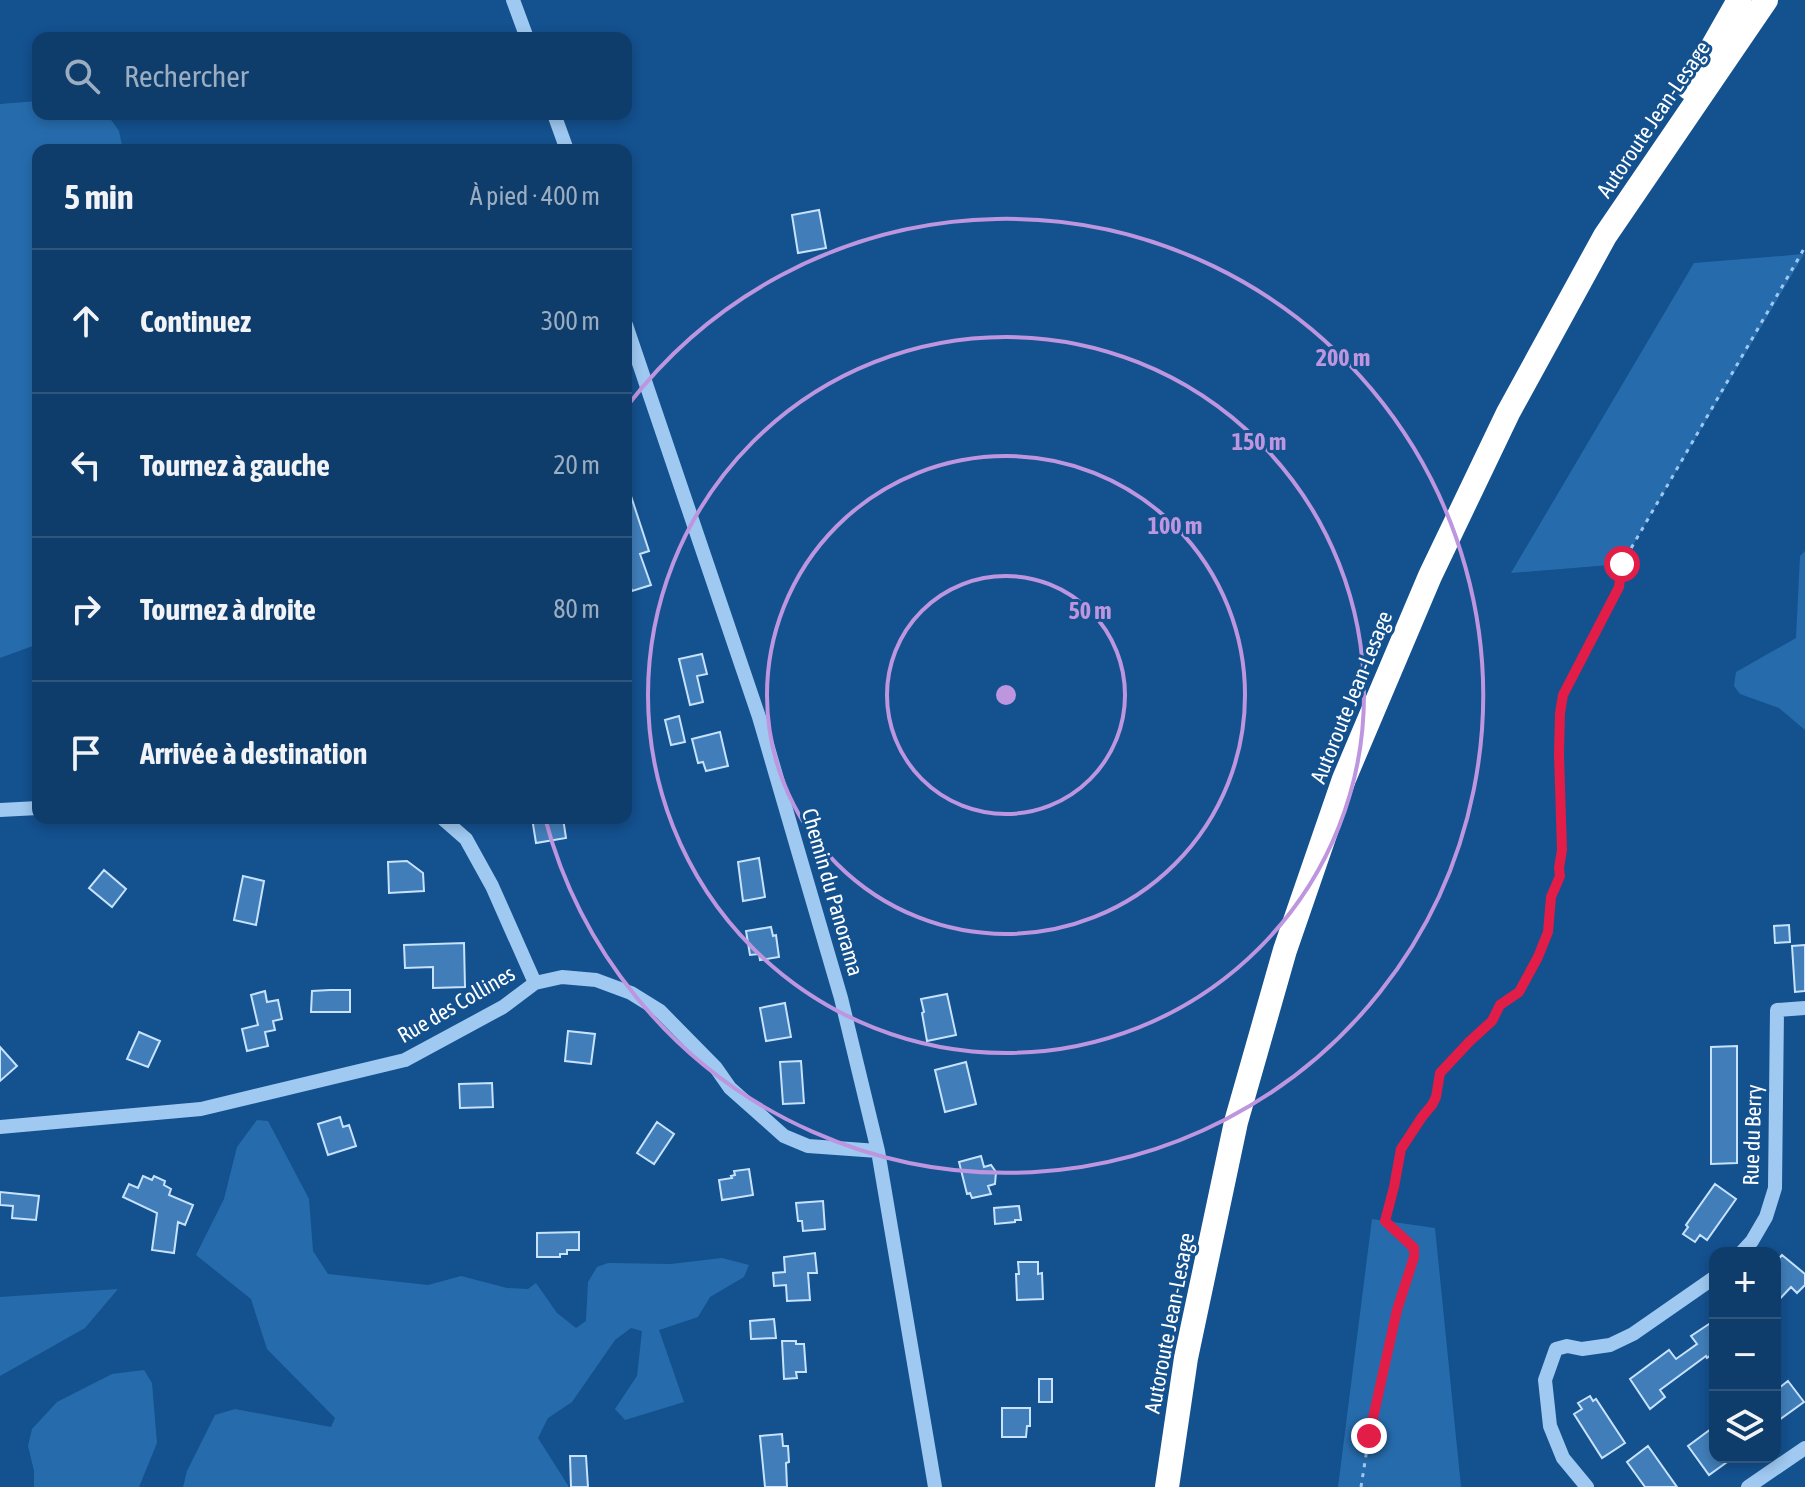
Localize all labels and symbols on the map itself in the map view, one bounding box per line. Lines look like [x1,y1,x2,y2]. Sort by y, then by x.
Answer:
street label: Autoroute Jean-Lesage [1591,36,1715,202]
text: 200 m [1316,344,1370,371]
text: 150 m [1232,428,1286,455]
text: 100 m [1148,512,1202,539]
route start [1604,546,1640,582]
text: 50 m [1068,597,1112,624]
street label: Autoroute Jean-Lesage [1305,607,1397,787]
centre of rings [992,681,1020,709]
street label: Chemin du Panorama [797,805,869,979]
street label: Rue des Collines [393,960,520,1048]
street label: Rue du Berry [1737,1084,1767,1186]
street label: Autoroute Jean-Lesage [1139,1231,1199,1415]
route end [1351,1418,1387,1454]

